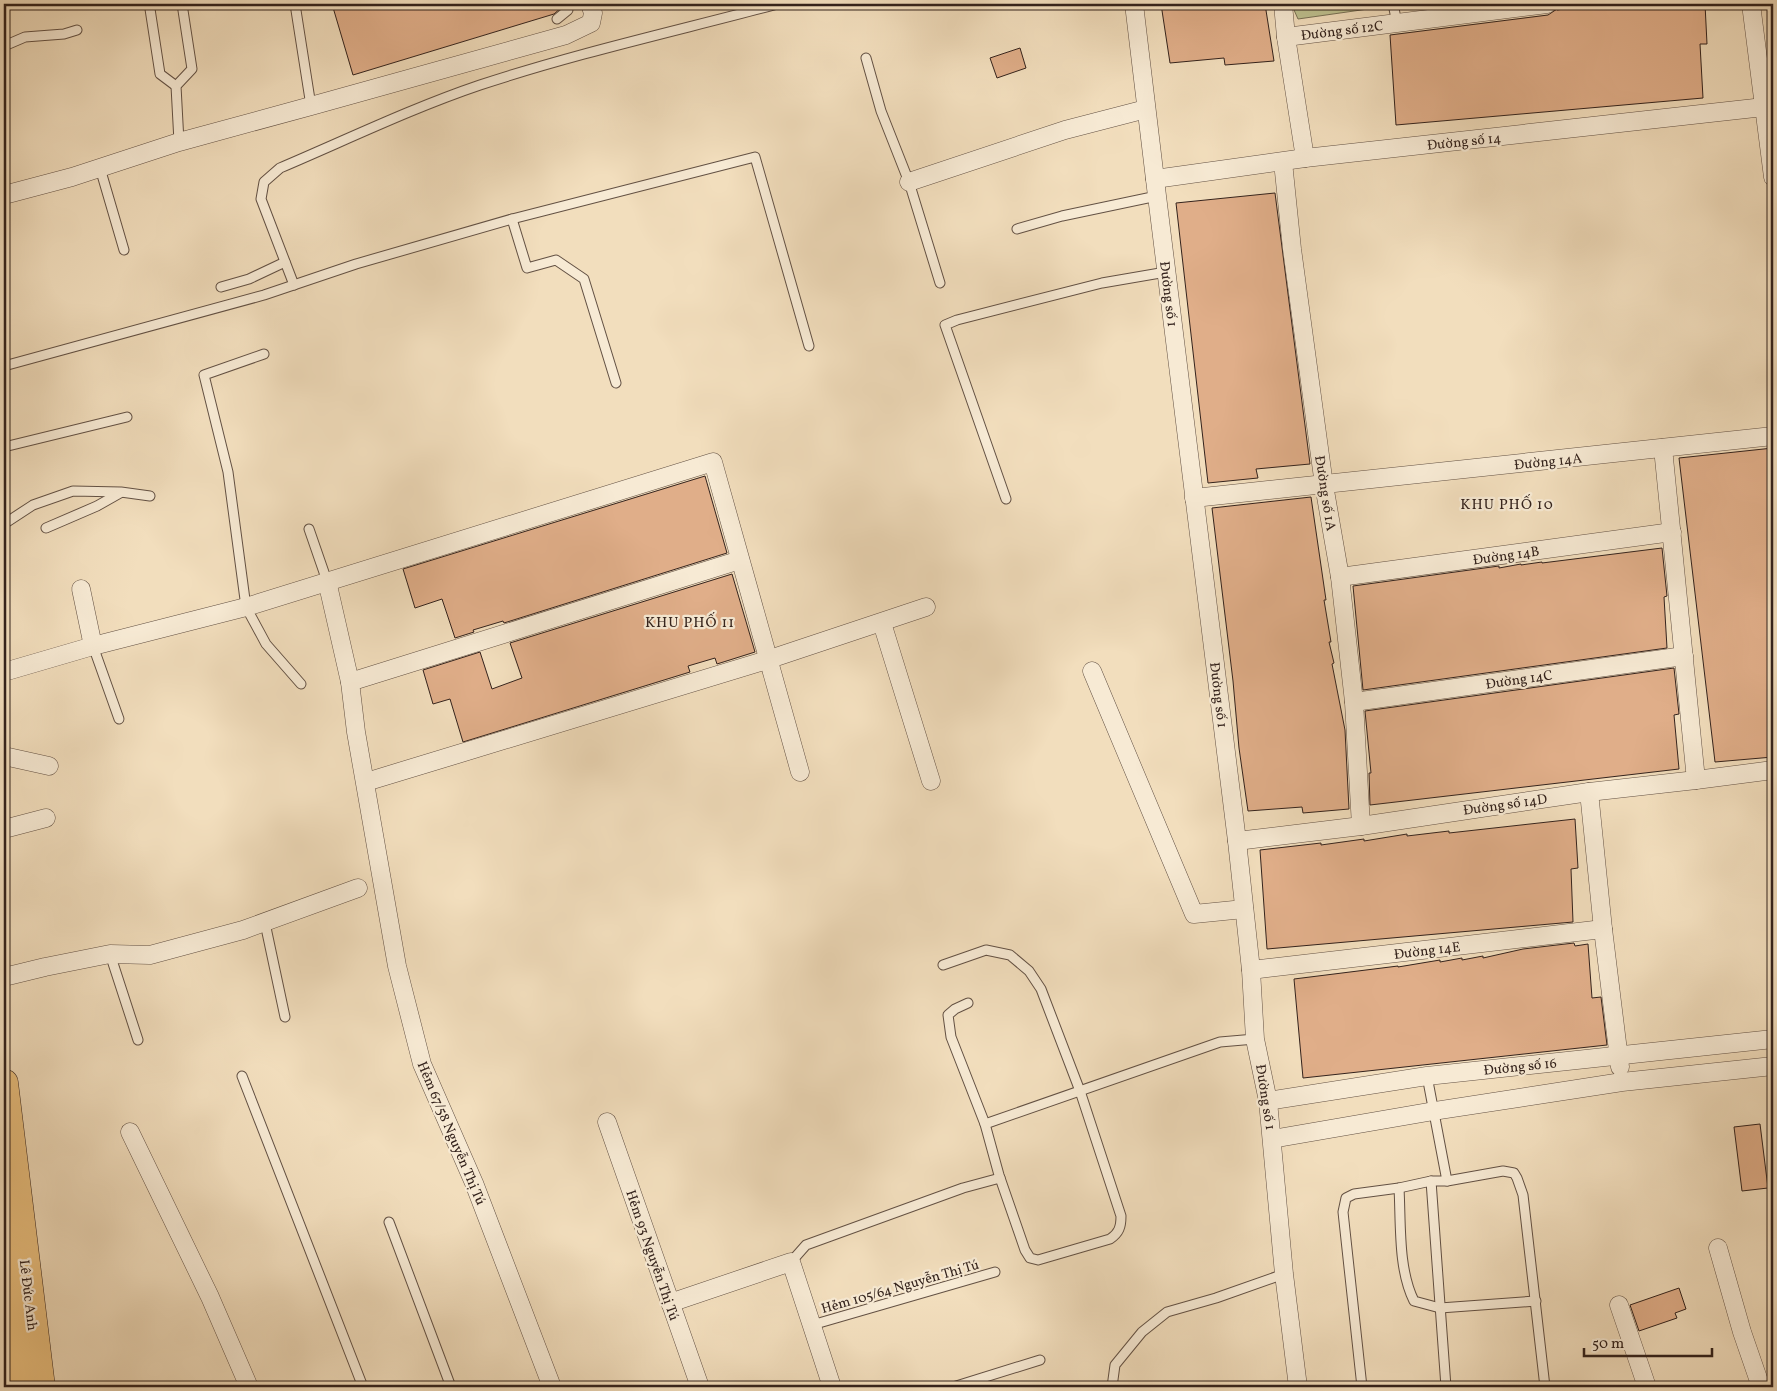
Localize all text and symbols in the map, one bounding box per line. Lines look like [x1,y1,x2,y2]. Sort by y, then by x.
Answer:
street label: Đường số 12C [1300,17,1384,46]
street label: Đường số 14 [1426,129,1502,156]
street label: Đường số 1 [1154,260,1181,328]
street label: Đường 14A [1513,449,1583,476]
street label: Đường số 1A [1309,454,1340,532]
district label: KHU PHỐ 10 [1460,494,1554,516]
street label: Đường 14B [1472,542,1541,571]
district label: KHU PHỐ 11 [645,612,735,634]
street label: Đường số 1 [1204,661,1231,729]
street label: Đường 14C [1484,666,1554,695]
street label: Đường số 14D [1462,790,1549,821]
street label: Đường 14E [1393,938,1461,965]
street label: Đường số 16 [1483,1054,1558,1081]
street label: Hẻm 67/58 Nguyễn Thị Tú [412,1059,490,1209]
street label: Đường số 1 [1250,1063,1279,1131]
street label: Hẻm 93 Nguyễn Thị Tú [620,1187,683,1324]
street label: Hẻm 105/64 Nguyễn Thị Tú [819,1256,982,1319]
street label: Lê Đức Anh [14,1259,41,1332]
scale bar [1584,1326,1712,1358]
text: 50 m [1592,1334,1624,1355]

